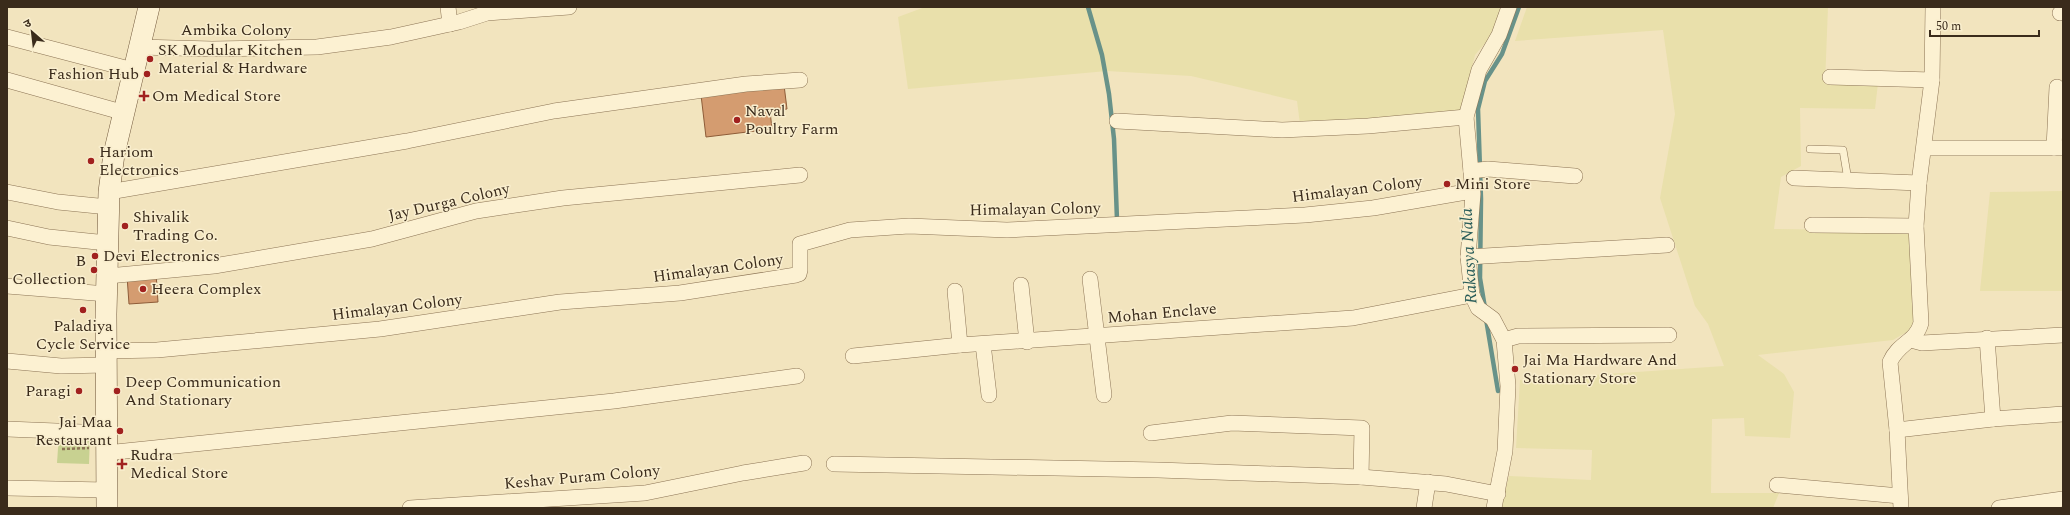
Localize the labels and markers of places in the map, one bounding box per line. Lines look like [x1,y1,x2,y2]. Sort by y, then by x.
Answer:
place label: SK Modular Kitchen Material & Hardware [158,38,308,80]
marker: SK Modular Kitchen Material & Hardware [145,54,155,64]
place label: Fashion Hub [48,62,139,86]
marker: Fashion Hub [142,69,152,79]
place label: Om Medical Store [152,84,281,108]
marker: Om Medical Store [139,91,149,101]
place label: Naval Poultry Farm [745,99,839,141]
marker: Naval Poultry Farm [732,115,742,125]
place label: Hariom Electronics [99,140,179,182]
marker: Hariom Electronics [86,156,96,166]
place label: Mini Store [1455,172,1531,196]
marker: Mini Store [1442,179,1452,189]
place label: Shivalik Trading Co. [133,205,218,247]
marker: Shivalik Trading Co. [120,221,130,231]
place label: Devi Electronics [103,244,220,268]
place label: B Collection [12,249,86,291]
marker: Devi Electronics [90,251,100,261]
marker: B Collection [89,265,99,275]
place label: Heera Complex [151,277,261,301]
marker: Heera Complex [138,284,148,294]
marker: Paladiya Cycle Service [78,305,88,315]
place label: Paladiya Cycle Service [36,314,130,356]
place label: Jai Ma Hardware And Stationary Store [1523,348,1677,390]
marker: Jai Ma Hardware And Stationary Store [1510,364,1520,374]
place label: Deep Communication And Stationary [125,370,281,412]
place label: Paragi [25,379,71,403]
marker: Paragi [74,386,84,396]
marker: Deep Communication And Stationary [112,386,122,396]
place label: Jai Maa Restaurant [35,410,112,452]
marker: Jai Maa Restaurant [115,426,125,436]
place label: Rudra Medical Store [130,443,228,485]
marker: Rudra Medical Store [117,459,127,469]

